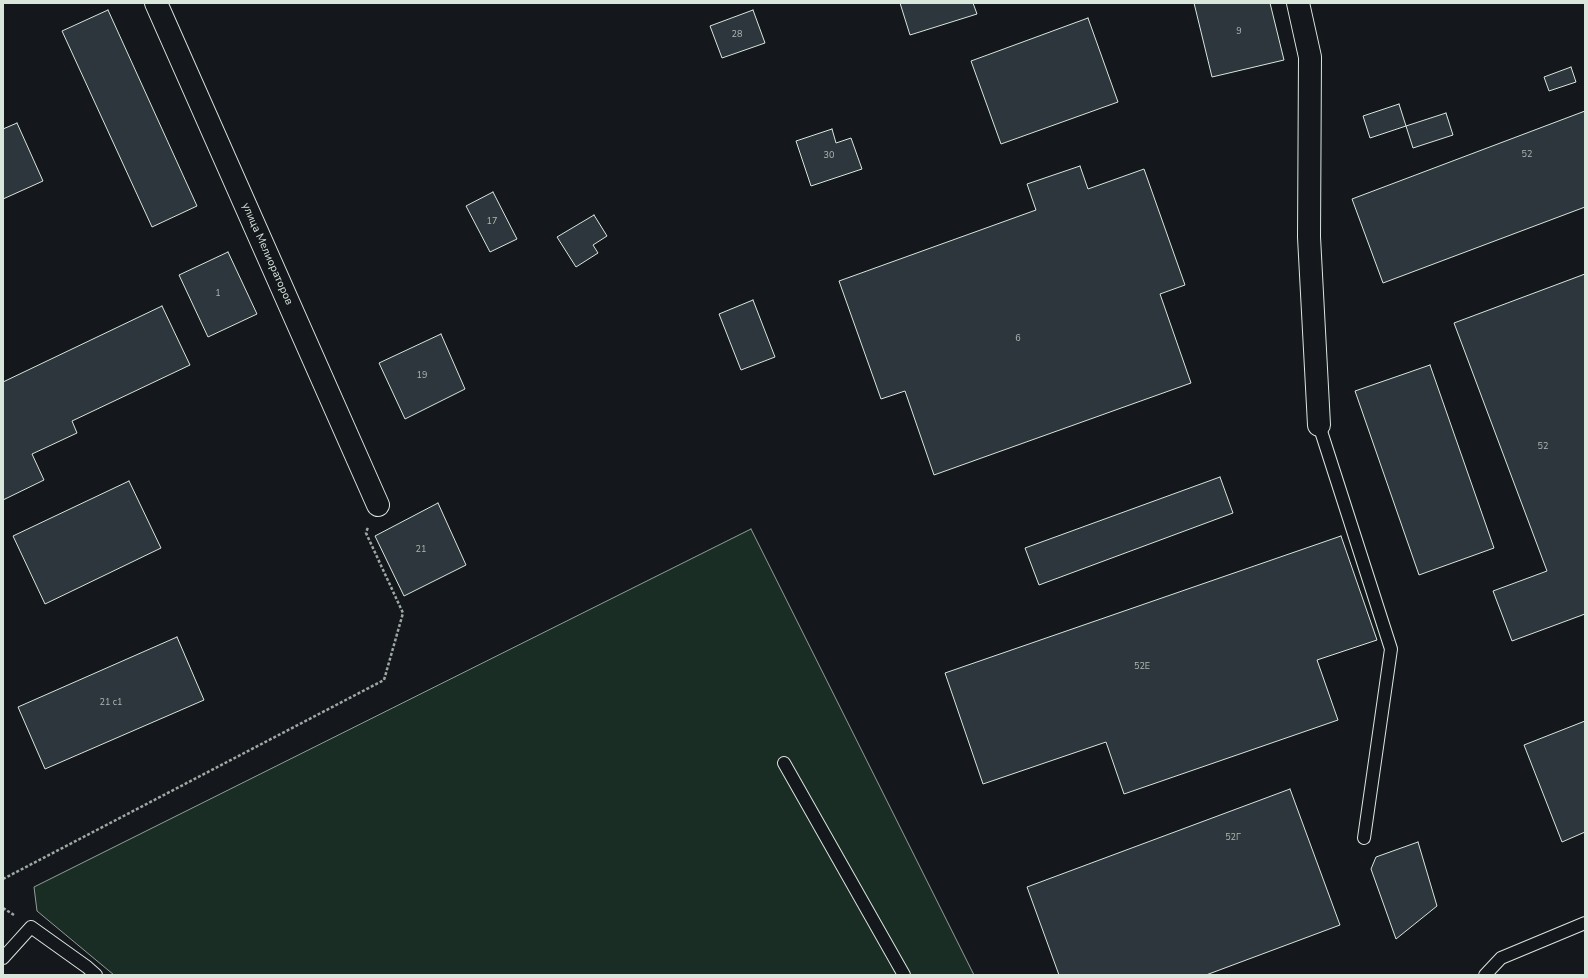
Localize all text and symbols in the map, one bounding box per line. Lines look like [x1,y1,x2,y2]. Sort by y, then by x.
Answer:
house number: 9 [1236,27,1242,37]
house number: 28 [732,30,742,40]
house number: 52 [1522,150,1532,160]
house number: 30 [824,151,834,161]
street label: улица Мелиораторов [239,201,295,307]
house number: 17 [487,217,497,227]
house number: 1 [215,289,221,299]
house number: 6 [1015,334,1021,344]
house number: 19 [417,371,427,381]
house number: 52 [1538,442,1548,452]
house number: 21 [416,545,426,555]
house number: 52Е [1134,662,1150,672]
house number: 21 с1 [100,698,122,708]
house number: 52Г [1225,833,1241,843]

